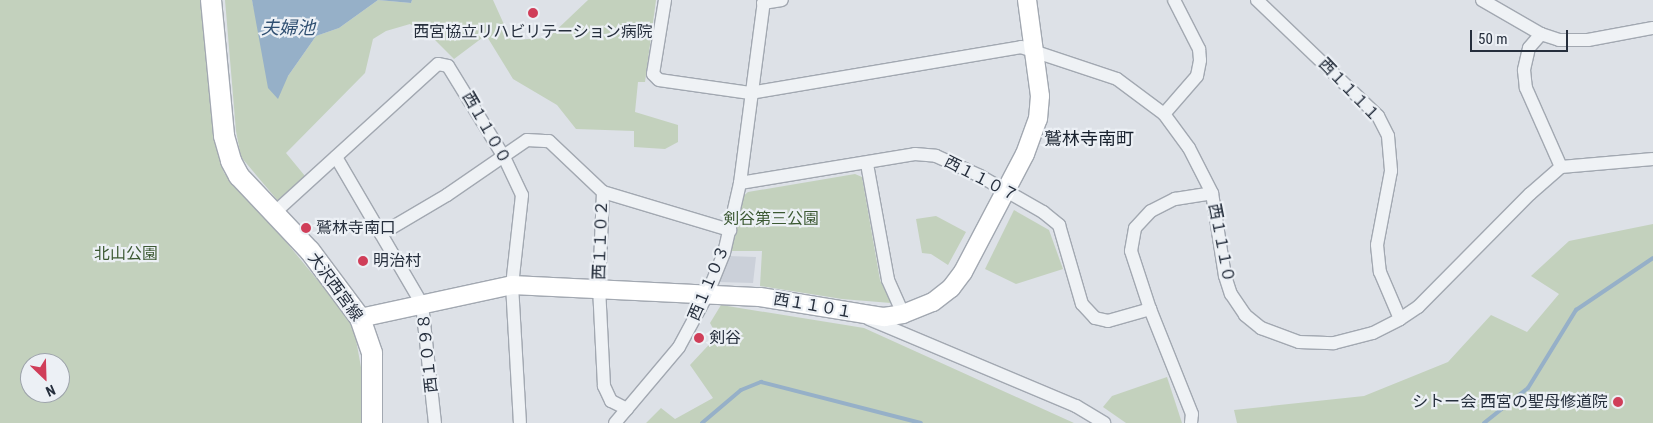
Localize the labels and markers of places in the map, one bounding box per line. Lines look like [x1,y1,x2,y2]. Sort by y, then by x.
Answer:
marker: 西宮協立リハビリテーション病院 [526,6,540,20]
place label: 西宮協立リハビリテーション病院 [413,22,653,42]
place label: 鷲林寺南口 [316,218,396,238]
marker: 鷲林寺南口 [300,222,312,234]
place label: 明治村 [373,251,421,271]
marker: 明治村 [357,255,369,267]
place label: 剣谷 [709,328,741,348]
marker: 剣谷 [693,332,705,344]
place label: シトー会 西宮の聖母修道院 [1412,392,1608,412]
marker: シトー会 西宮の聖母修道院 [1612,396,1624,408]

